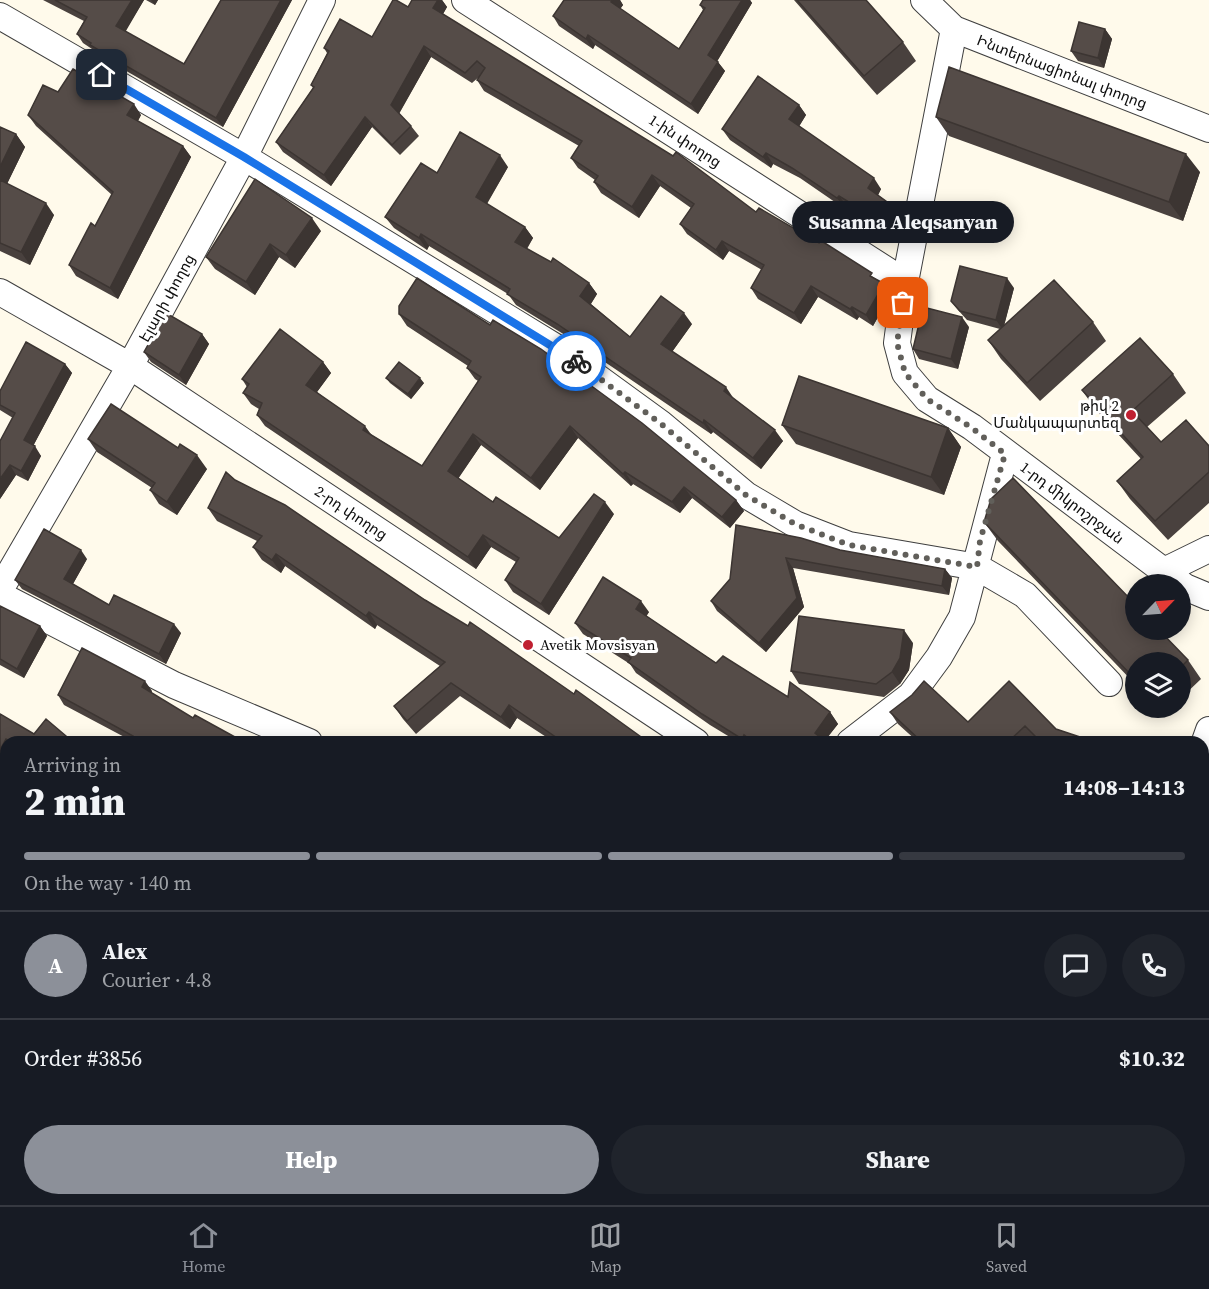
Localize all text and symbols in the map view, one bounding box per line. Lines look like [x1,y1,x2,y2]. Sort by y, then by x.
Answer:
street label: Ինտերնացիոնալ փողոց [974,29,1150,114]
pin [76,49,127,100]
icon: home [85,58,118,91]
street label: 1-ին փողոց [645,109,726,172]
callout: Susanna Aleqsanyan [792,201,1014,243]
text: Susanna Aleqsanyan [808,208,998,236]
street label: Էլարի փողոց [134,250,200,346]
pin [877,277,928,328]
icon: bag [886,286,919,319]
courier [546,331,606,391]
icon: bike [560,345,593,378]
place label: թիվ 2 Մանկապարտեզ [993,395,1120,433]
marker: թիվ 2 Մանկապարտեզ [1124,408,1138,422]
street label: 1-րդ միկրոշրջան [1016,457,1129,549]
street label: 2-րդ փողոց [311,480,392,545]
north arrow [1125,574,1191,640]
map controls [1125,574,1191,718]
place label: Avetik Movsisyan [540,634,656,655]
marker: Avetik Movsisyan [521,638,535,652]
button: layers [1125,652,1191,718]
text: Arriving in [24,751,121,779]
text: 14:08–14:13 [1063,772,1185,802]
text: 2 min [24,775,126,828]
text: On the way · 140 m [24,869,191,897]
button: chat [1044,934,1107,997]
button: phone [1122,934,1185,997]
text: Alex [102,936,147,966]
text: A [48,950,63,980]
text: Courier · 4.8 [102,966,211,994]
text: Order #3856 [24,1043,142,1073]
text: $10.32 [1119,1043,1185,1073]
button: Help [24,1125,599,1194]
button: Share [611,1125,1185,1194]
tab: Home [182,1219,226,1277]
tab: Map [589,1219,622,1277]
tab: Saved [986,1219,1027,1277]

